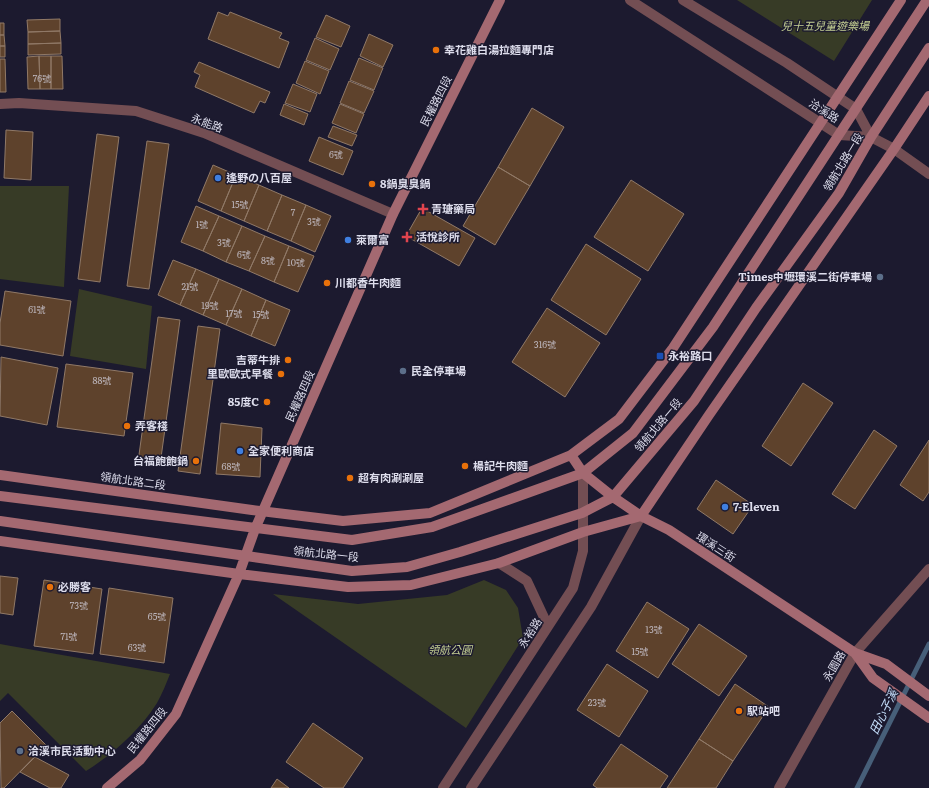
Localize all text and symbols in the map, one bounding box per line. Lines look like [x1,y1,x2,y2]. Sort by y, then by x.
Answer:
park label: 兒十五兒童遊樂場 [781,17,871,33]
place label: 幸花雞白湯拉麵專門店 [444,41,554,57]
marker: 幸花雞白湯拉麵專門店 [431,45,441,55]
house number: 76號 [33,71,51,85]
street label: 民權路四段 [415,72,455,129]
street label: 洽溪路 [806,94,843,126]
street label: 永能路 [189,109,226,135]
street label: 領航北路一段 [818,129,866,194]
house number: 6號 [329,147,343,161]
place label: 逢野の八百屋 [226,169,292,185]
marker: 逢野の八百屋 [213,173,223,183]
place label: 8鍋臭臭鍋 [380,175,430,191]
marker: 8鍋臭臭鍋 [367,179,377,189]
house number: 15號 [231,197,249,211]
place label: 青瑭藥局 [431,200,475,216]
marker: 青瑭藥局 [418,204,428,214]
house number: 7 [291,205,296,219]
house number: 3號 [307,214,321,228]
house number: 1號 [196,217,208,231]
place label: 活悅診所 [416,228,460,244]
place label: 萊爾富 [356,231,389,247]
marker: 活悅診所 [401,231,413,243]
house number: 3號 [217,235,231,249]
marker: 萊爾富 [343,235,353,245]
house number: 6號 [237,247,251,261]
house number: 8號 [261,253,275,267]
house number: 10號 [287,255,305,269]
place label: Times中壢環溪二街停車場 [738,268,872,284]
marker: Times中壢環溪二街停車場 [875,272,885,282]
place label: 川都香牛肉麵 [335,274,401,290]
marker: 川都香牛肉麵 [322,278,332,288]
house number: 21號 [181,279,199,293]
house number: 19號 [201,298,219,312]
house number: 61號 [28,302,46,316]
house number: 17號 [226,306,242,320]
house number: 15號 [252,307,270,321]
house number: 316號 [534,337,556,351]
place label: 永裕路口 [668,347,712,363]
place label: 吉蒂牛排 [236,351,280,367]
marker: 永裕路口 [655,351,665,361]
marker: 吉蒂牛排 [283,355,293,365]
place label: 民全停車場 [411,362,466,378]
place label: 里歐歐式早餐 [207,365,273,381]
marker: 民全停車場 [398,366,408,376]
street label: 民權路四段 [281,367,318,424]
marker: 里歐歐式早餐 [276,369,286,379]
house number: 88號 [93,373,111,387]
place label: 85度C [228,393,259,409]
street label: 領航北路一段 [630,394,685,455]
marker: 85度C [262,397,272,407]
place label: 弄客棧 [135,417,168,433]
marker: 弄客棧 [122,421,132,431]
place label: 全家便利商店 [248,442,314,458]
marker: 全家便利商店 [235,446,245,456]
place label: 台福飽飽鍋 [133,452,188,468]
marker: 台福飽飽鍋 [191,456,201,466]
place label: 楊記牛肉麵 [473,457,528,473]
house number: 68號 [222,459,240,473]
marker: 楊記牛肉麵 [460,461,470,471]
street label: 領航北路二段 [99,467,167,493]
place label: 超有肉涮涮屋 [358,469,424,485]
marker: 超有肉涮涮屋 [345,473,355,483]
place label: 7-Eleven [733,498,780,514]
marker: 7-Eleven [720,502,730,512]
street label: 環溪三街 [694,527,739,565]
street label: 領航北路一段 [292,542,360,564]
place label: 必勝客 [58,578,91,594]
marker: 必勝客 [45,582,55,592]
house number: 73號 [70,598,88,612]
house number: 65號 [148,609,166,623]
street label: 永裕路 [513,614,545,651]
house number: 13號 [645,622,663,636]
house number: 71號 [60,629,78,643]
house number: 63號 [128,640,146,654]
park label: 領航公園 [428,641,474,657]
house number: 15號 [631,644,649,658]
street label: 永園路 [818,647,848,684]
water label: 田心子溪 [864,684,903,737]
house number: 23號 [588,695,606,709]
place label: 駅站吧 [747,702,780,718]
street label: 民權路四段 [123,703,170,756]
marker: 駅站吧 [734,706,744,716]
place label: 洽溪市民活動中心 [28,742,116,758]
marker: 洽溪市民活動中心 [15,746,25,756]

